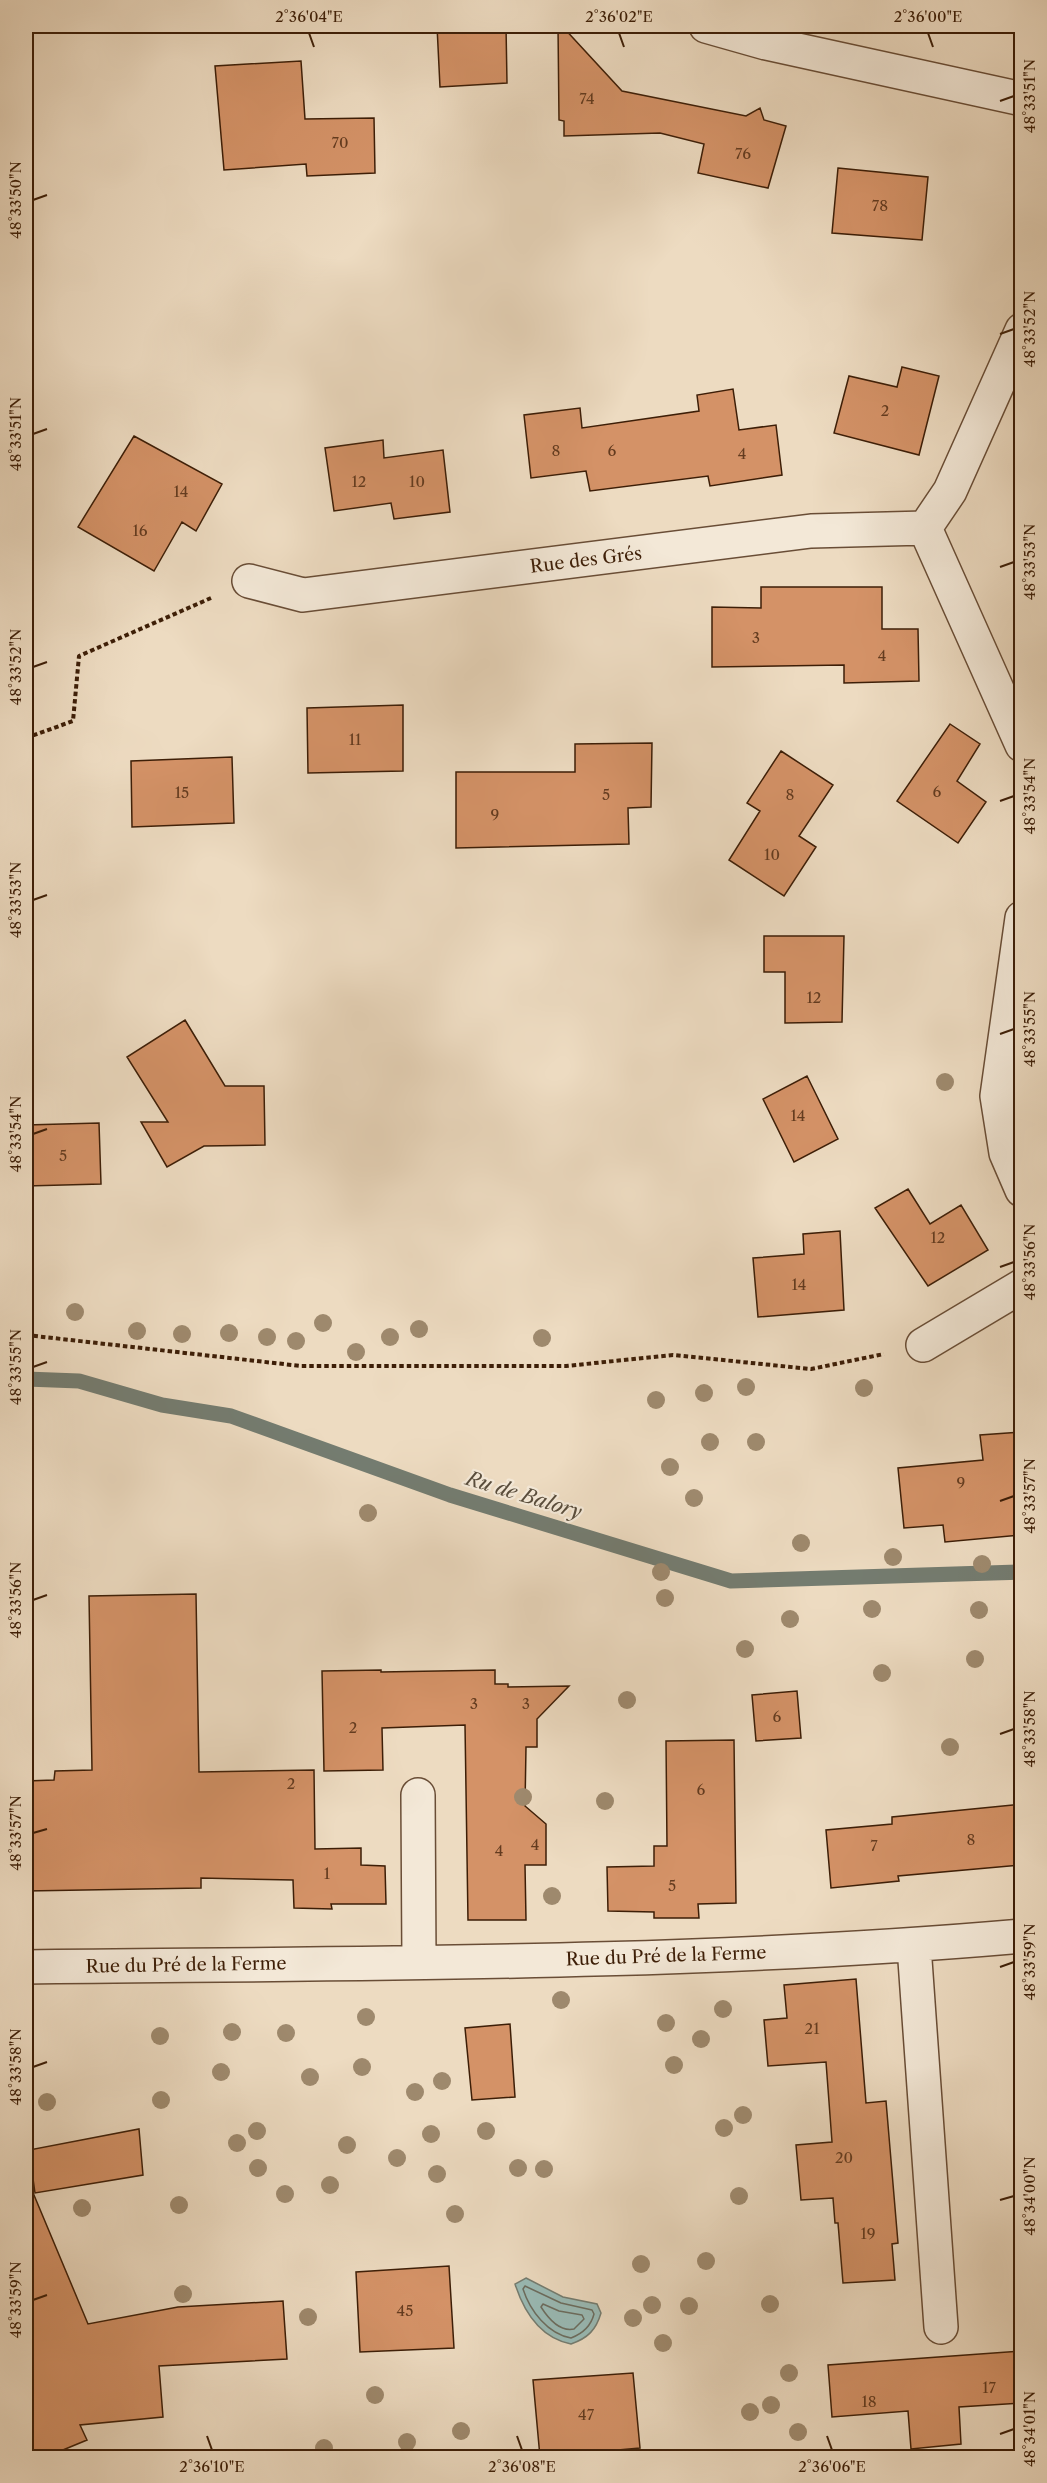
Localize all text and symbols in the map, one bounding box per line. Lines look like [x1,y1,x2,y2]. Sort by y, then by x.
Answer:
text: 2°36'04"E [275,7,343,26]
text: 2°36'02"E [585,7,653,26]
text: 2°36'00"E [894,7,962,26]
text: 48°33'51"N [1020,59,1039,133]
house number: 74 [579,89,595,108]
house number: 70 [332,133,348,152]
house number: 76 [735,144,751,163]
text: 48°33'50"N [6,161,25,239]
house number: 78 [872,196,888,215]
text: 48°33'52"N [1020,291,1039,367]
text: 48°33'51"N [6,397,25,471]
house number: 2 [881,401,889,420]
house number: 8 [552,441,561,460]
house number: 6 [608,441,617,460]
house number: 4 [738,444,746,463]
house number: 12 [352,472,366,491]
house number: 10 [409,472,425,491]
house number: 14 [174,482,188,501]
house number: 16 [132,521,148,540]
text: 48°33'53"N [1020,524,1039,600]
street label: Rue des Grés [529,542,643,578]
house number: 3 [752,628,760,647]
text: 48°33'52"N [6,629,25,705]
house number: 4 [878,646,886,665]
house number: 11 [349,730,362,749]
text: 48°33'54"N [1020,758,1039,834]
house number: 6 [933,782,942,801]
house number: 15 [175,783,189,802]
house number: 5 [602,785,610,804]
house number: 8 [786,785,795,804]
house number: 9 [491,805,499,824]
house number: 10 [764,845,780,864]
text: 48°33'53"N [6,862,25,938]
house number: 12 [807,988,821,1007]
text: 48°33'55"N [1020,991,1039,1067]
text: 48°33'54"N [6,1096,25,1172]
house number: 14 [791,1106,805,1125]
house number: 5 [59,1146,67,1165]
text: 48°33'56"N [1020,1224,1039,1300]
house number: 12 [931,1228,945,1247]
house number: 14 [792,1275,806,1294]
text: 48°33'55"N [6,1329,25,1405]
text: 48°33'57"N [1020,1458,1039,1534]
water label: Ru de Balory [461,1465,585,1524]
house number: 9 [957,1473,965,1492]
text: 48°33'56"N [6,1562,25,1638]
text: 48°33'58"N [1020,1690,1039,1768]
house number: 3 [470,1694,478,1713]
house number: 3 [522,1694,530,1713]
house number: 6 [773,1707,782,1726]
house number: 2 [349,1718,357,1737]
house number: 2 [287,1774,295,1793]
house number: 6 [697,1780,706,1799]
text: 48°33'57"N [6,1795,25,1871]
house number: 8 [967,1830,976,1849]
house number: 4 [531,1835,539,1854]
house number: 7 [870,1836,878,1855]
house number: 4 [495,1841,503,1860]
house number: 1 [324,1864,331,1883]
house number: 5 [668,1876,676,1895]
text: 48°33'59"N [1020,1923,1039,2001]
street label: Rue du Pré de la Ferme [565,1942,767,1970]
street label: Rue du Pré de la Ferme [85,1952,287,1978]
house number: 21 [805,2019,820,2038]
text: 48°33'58"N [6,2028,25,2106]
house number: 20 [835,2148,853,2167]
text: 48°34'00"N [1020,2156,1039,2236]
house number: 19 [860,2224,876,2243]
text: 48°33'59"N [6,2261,25,2339]
house number: 45 [397,2301,413,2320]
house number: 17 [982,2378,996,2397]
text: 48°34'01"N [1020,2391,1039,2467]
house number: 18 [861,2392,877,2411]
house number: 47 [578,2405,595,2424]
text: 2°36'10"E [179,2457,245,2476]
text: 2°36'08"E [488,2457,556,2476]
text: 2°36'06"E [798,2457,866,2476]

